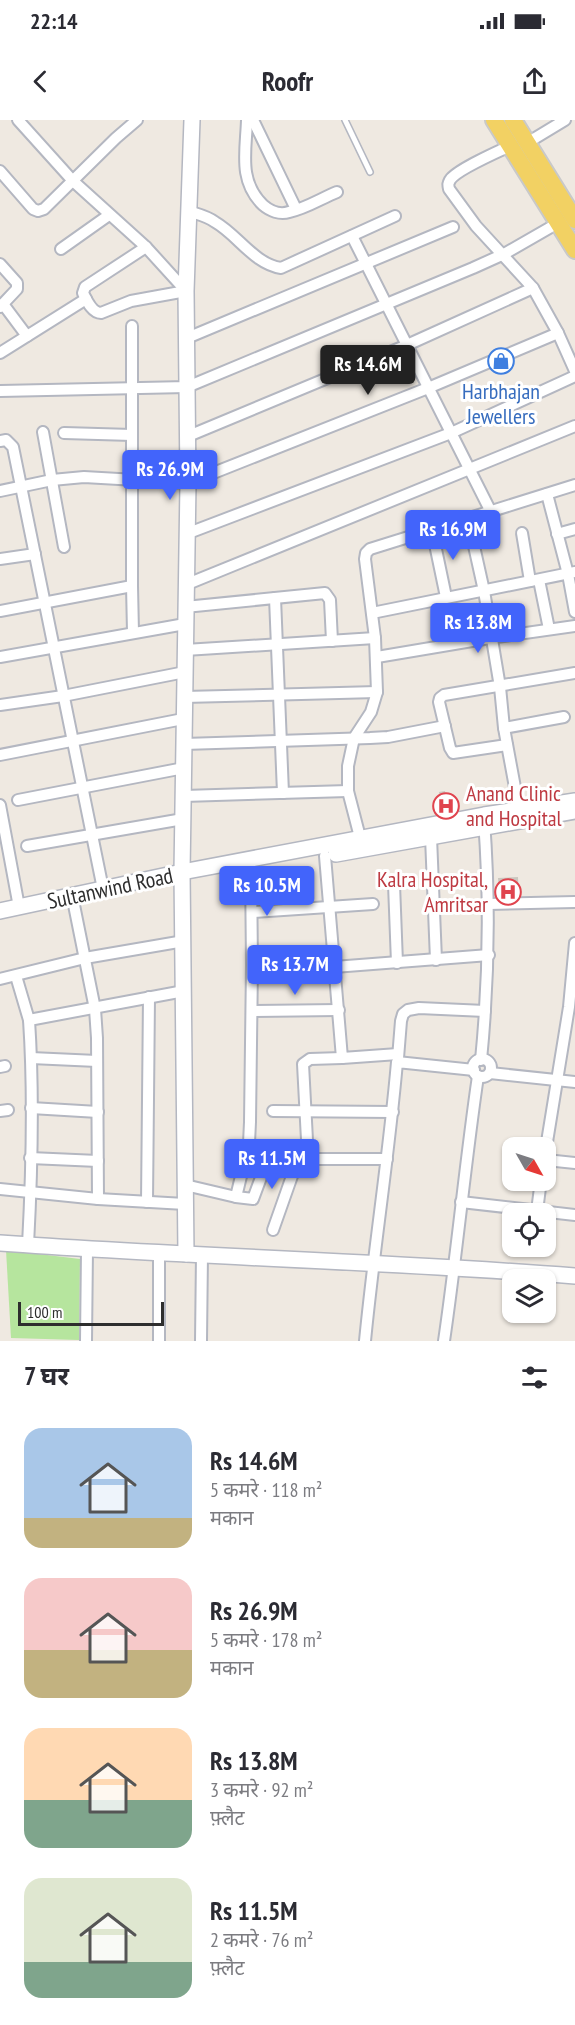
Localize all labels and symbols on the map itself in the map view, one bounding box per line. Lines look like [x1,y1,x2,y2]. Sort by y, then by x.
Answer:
pin: Rs 14.6M [306,345,430,396]
shop icon: Harbhajan Jewellers [486,346,516,376]
place label: Harbhajan Jewellers [462,377,540,430]
pin: Rs 26.9M [108,450,232,501]
pin: Rs 16.9M [391,510,515,561]
pin: Rs 13.8M [416,603,540,654]
place label: Anand Clinic and Hospital [466,779,563,832]
hospital icon: Anand Clinic and Hospital [431,791,461,821]
street label: Sultanwind Road [45,861,175,915]
place label: Kalra Hospital, Amritsar [377,865,488,918]
pin: Rs 10.5M [205,866,329,917]
hospital icon: Kalra Hospital, Amritsar [493,877,523,907]
pin: Rs 13.7M [233,945,357,996]
north arrow [502,1137,556,1191]
pin: Rs 11.5M [210,1139,334,1190]
scale bar [18,1299,164,1326]

